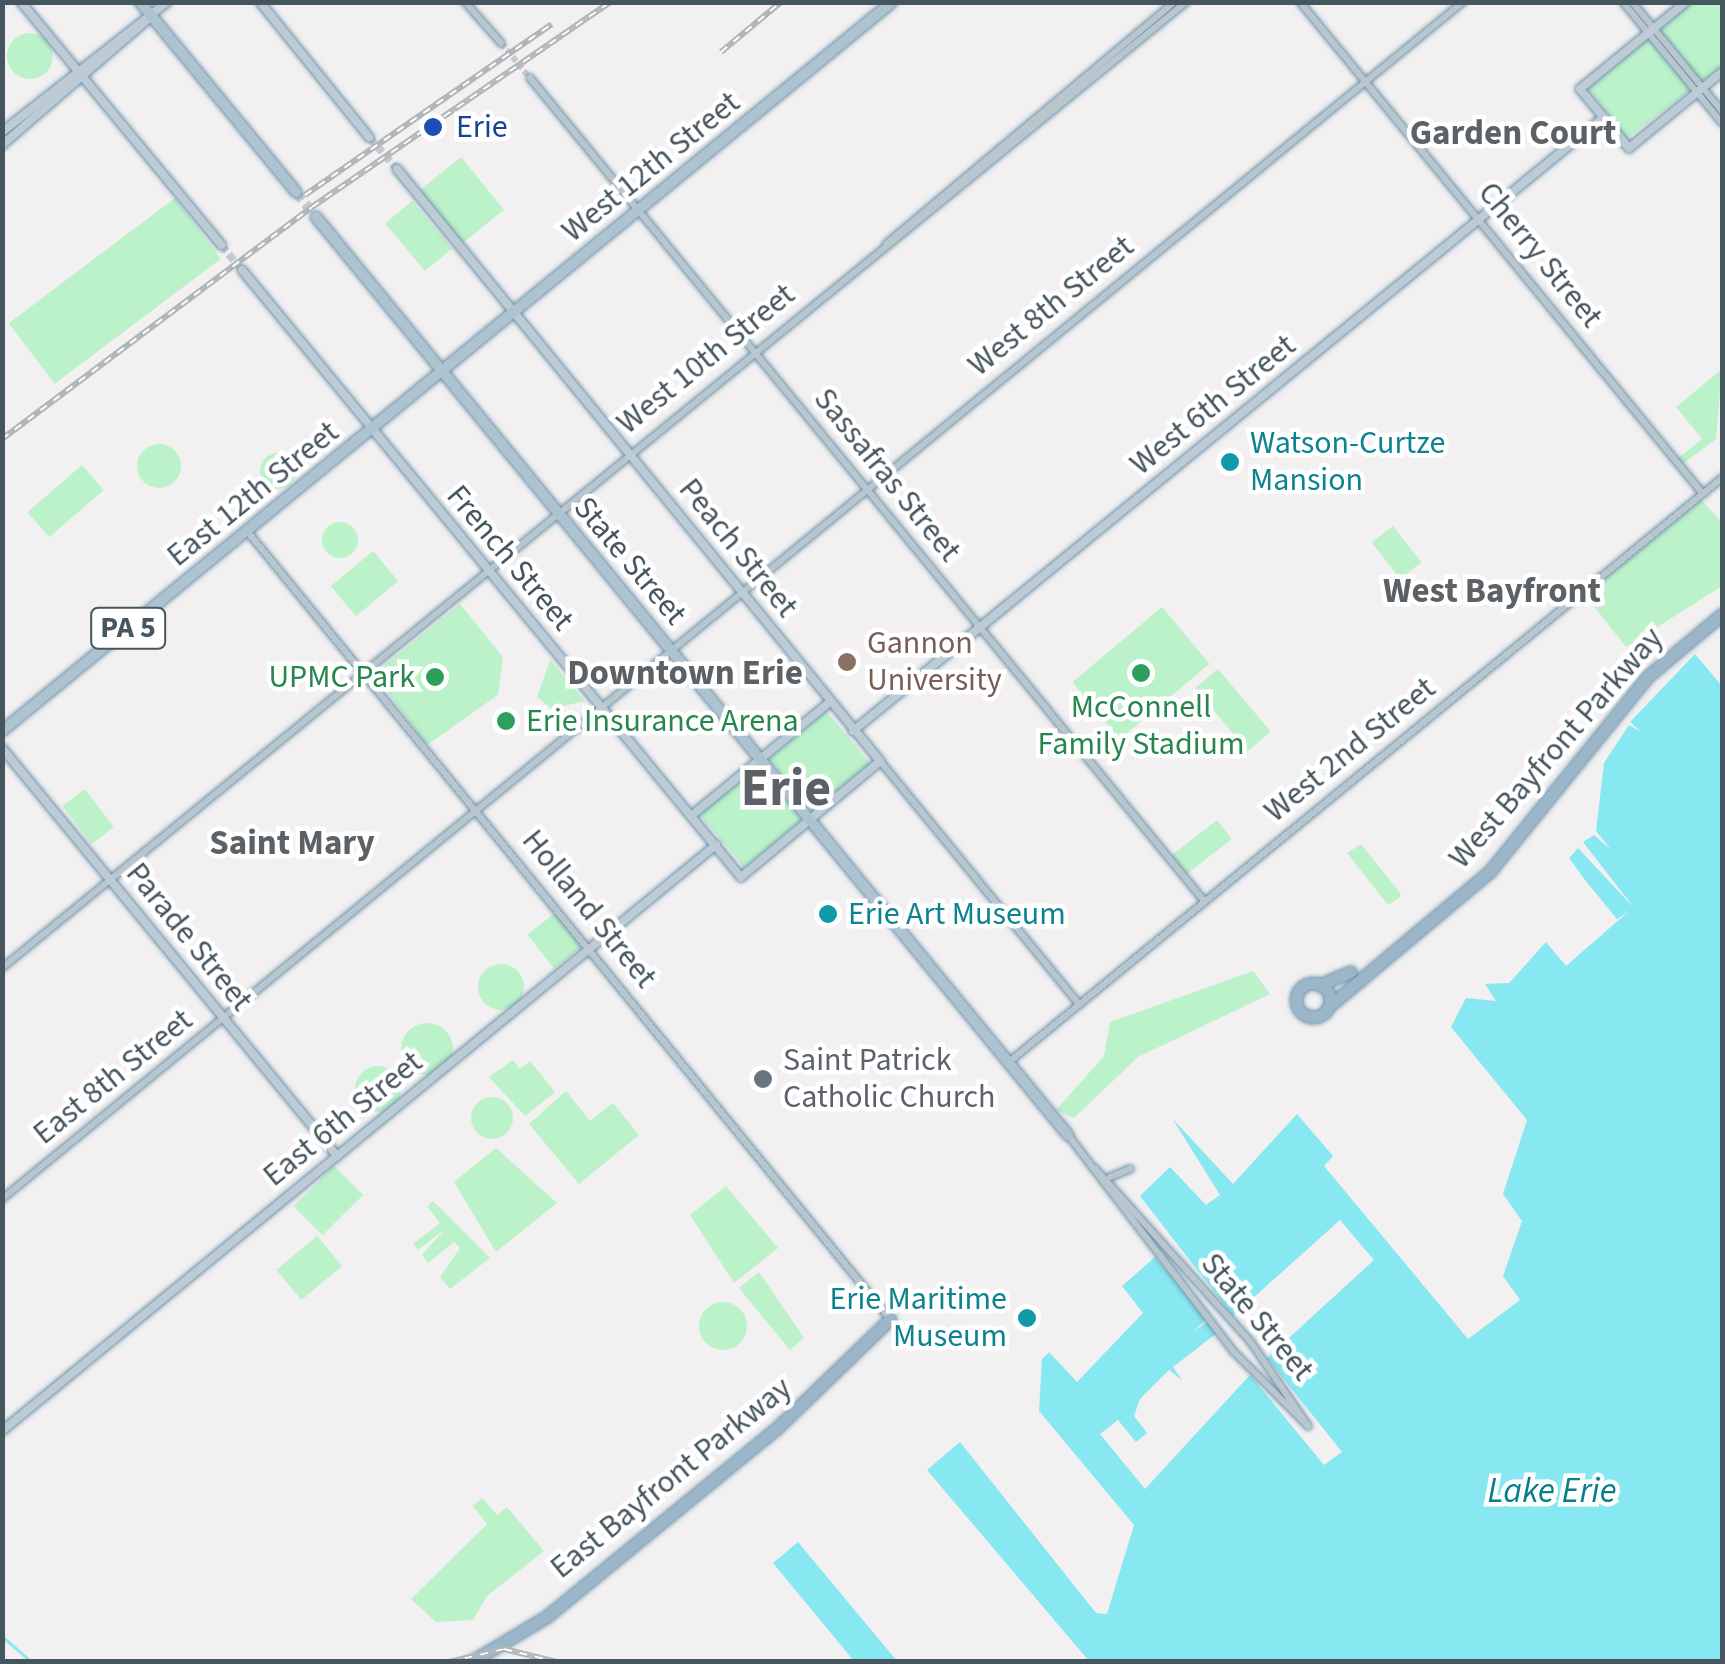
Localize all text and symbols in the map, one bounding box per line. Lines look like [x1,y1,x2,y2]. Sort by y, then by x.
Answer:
street label: West 12th Street [554,84,748,250]
place label: Erie [456,108,508,146]
district label: Garden Court [1410,112,1616,154]
marker: Erie [420,114,446,140]
street label: Cherry Street [1470,174,1610,336]
street label: West 8th Street [961,228,1141,384]
street label: West 10th Street [609,276,803,442]
street label: West 6th Street [1123,327,1303,483]
street label: Sassafras Street [805,381,969,569]
street label: East 12th Street [159,413,347,575]
place label: Watson-Curtze Mansion [1250,425,1445,500]
marker: Watson-Curtze Mansion [1219,451,1241,473]
street label: Peach Street [670,471,806,625]
street label: French Street [438,478,582,638]
street label: State Street [565,489,695,633]
district label: West Bayfront [1383,570,1601,612]
road number: PA 5 [88,603,168,653]
street label: West Bayfront Parkway [1441,620,1671,876]
place label: Gannon University [867,625,1002,700]
marker: Gannon University [836,651,858,673]
district label: Downtown Erie [567,652,803,694]
place label: UPMC Park [268,658,415,696]
marker: McConnell Family Stadium [1130,662,1152,684]
marker: UPMC Park [424,666,446,688]
street label: West 2nd Street [1257,669,1443,831]
place label: McConnell Family Stadium [1038,689,1244,764]
place label: Erie Insurance Arena [526,702,799,740]
marker: Erie Insurance Arena [495,710,517,732]
district label: Erie [741,759,831,821]
district label: Saint Mary [209,822,375,864]
street label: Holland Street [514,822,664,996]
street label: Parade Street [118,855,260,1019]
place label: Erie Art Museum [848,895,1066,933]
marker: Erie Art Museum [817,903,839,925]
street label: East 8th Street [26,1001,200,1153]
place label: Saint Patrick Catholic Church [783,1042,995,1117]
street label: East 6th Street [256,1043,430,1195]
marker: Saint Patrick Catholic Church [752,1068,774,1090]
street label: State Street [1192,1245,1322,1389]
place label: Erie Maritime Museum [829,1281,1007,1356]
marker: Erie Maritime Museum [1016,1307,1038,1329]
street label: East Bayfront Parkway [543,1369,799,1587]
water label: Lake Erie [1488,1470,1616,1512]

